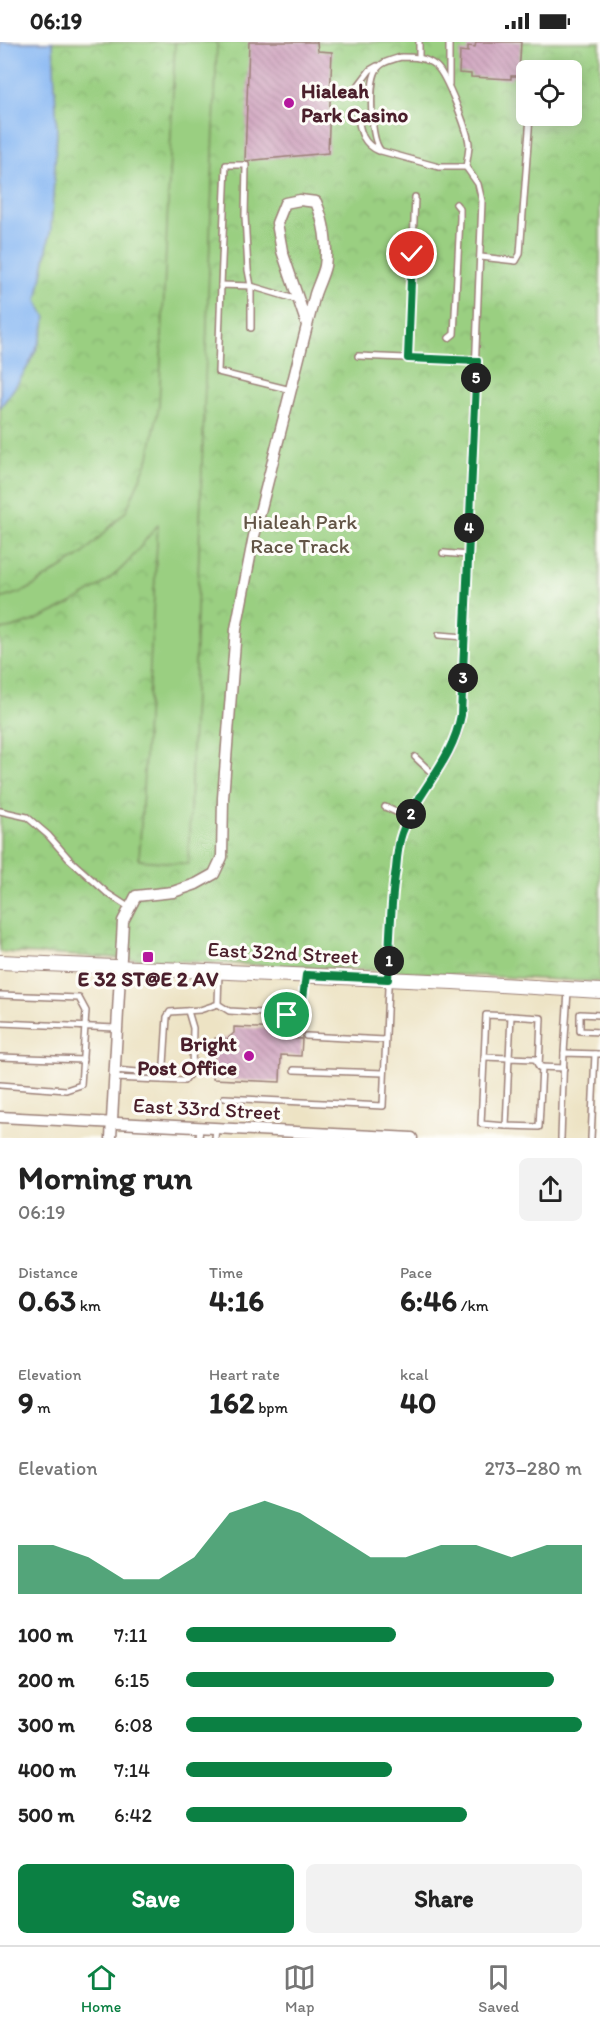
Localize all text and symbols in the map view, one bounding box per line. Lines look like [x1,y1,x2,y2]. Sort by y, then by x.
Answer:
text: 06:19 [30,8,82,35]
map controls [516,60,582,126]
button: locate [516,60,582,126]
place label: Hialeah Park Casino [301,78,408,127]
marker: Hialeah Park Casino [282,96,296,110]
pin [386,228,437,279]
icon: check [395,237,428,270]
pin: 5 [461,363,491,393]
text: 5 [472,368,480,387]
park label: Hialeah Park Race Track [243,509,357,558]
pin: 4 [454,513,484,543]
text: 4 [464,518,474,537]
pin: 3 [448,663,478,693]
text: 3 [459,668,467,687]
pin: 2 [396,799,426,829]
text: 2 [407,804,415,823]
street label: East 32nd Street [207,936,359,969]
pin: 1 [374,946,404,976]
marker: E 32 ST@E 2 AV [141,950,155,964]
text: 1 [385,951,393,970]
place label: E 32 ST@E 2 AV [78,966,219,991]
pin [261,989,312,1040]
icon: arrive [270,998,303,1031]
place label: Bright Post Office [137,1031,237,1080]
marker: Bright Post Office [242,1049,256,1063]
street label: East 33rd Street [133,1092,282,1125]
text: Morning run [18,1158,193,1197]
button: share [519,1158,582,1221]
text: 06:19 [18,1200,66,1224]
text: Distance [18,1263,78,1282]
text: Time [209,1263,243,1282]
text: Pace [400,1263,432,1282]
text: 0.63 [18,1282,76,1319]
text: 4:16 [209,1282,264,1319]
text: 6:46 [400,1282,457,1319]
text: km [76,1296,101,1315]
text: /km [457,1296,489,1315]
text: Elevation [18,1365,82,1384]
text: Heart rate [209,1365,280,1384]
text: kcal [400,1365,428,1384]
text: 9 [18,1384,34,1421]
text: 162 [209,1384,255,1421]
text: 40 [400,1384,437,1421]
text: m [34,1398,51,1417]
text: bpm [255,1398,288,1417]
text: Elevation [18,1456,97,1480]
text: 273–280 m [484,1456,582,1480]
text: 100 m [18,1623,73,1647]
text: 7:11 [114,1623,147,1647]
text: 200 m [18,1668,74,1692]
text: 6:15 [114,1668,149,1692]
text: 300 m [18,1713,75,1737]
text: 6:08 [114,1713,153,1737]
text: 400 m [18,1758,76,1782]
text: 7:14 [114,1758,150,1782]
text: 500 m [18,1803,74,1827]
text: 6:42 [114,1803,152,1827]
button: Save [18,1864,294,1933]
button: Share [306,1864,582,1933]
tab: Home [81,1961,121,2016]
tab: Map [283,1961,316,2016]
tab: Saved [478,1961,519,2016]

